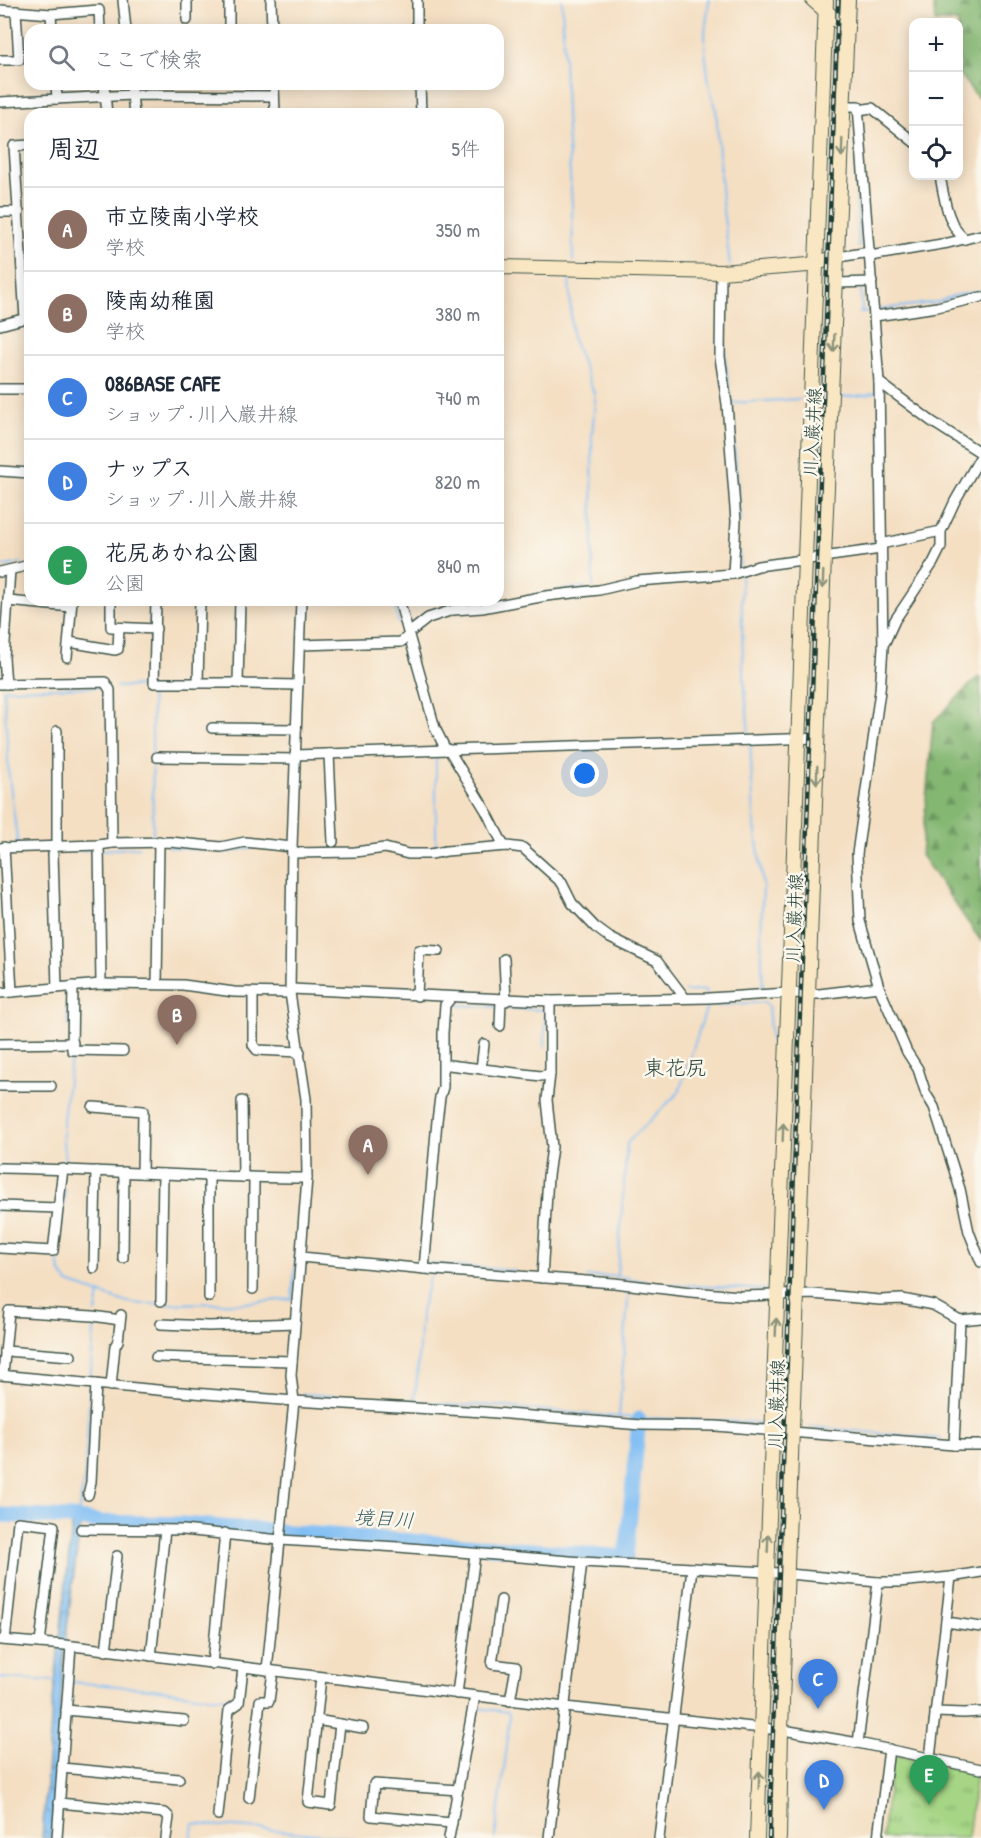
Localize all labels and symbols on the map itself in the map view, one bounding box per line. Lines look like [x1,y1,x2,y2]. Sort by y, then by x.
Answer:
one-way arrow [836,138,847,158]
one-way arrow [829,332,840,352]
street label: 川入巌井線 [797,386,827,478]
one-way arrow [818,569,829,589]
your location [570,759,599,788]
one-way arrow [811,764,823,784]
street label: 川入巌井線 [780,873,808,963]
pin: B [158,996,196,1045]
district label: 東花尻 [644,1053,707,1082]
one-way arrow [777,1122,788,1142]
pin: A [348,1126,388,1175]
one-way arrow [770,1317,781,1337]
street label: 川入巌井線 [762,1359,790,1449]
water label: 境目川 [353,1502,415,1534]
one-way arrow [762,1533,773,1553]
pin: C [798,1660,838,1709]
pin: E [910,1756,948,1805]
pin: D [804,1760,844,1810]
one-way arrow [754,1770,765,1790]

